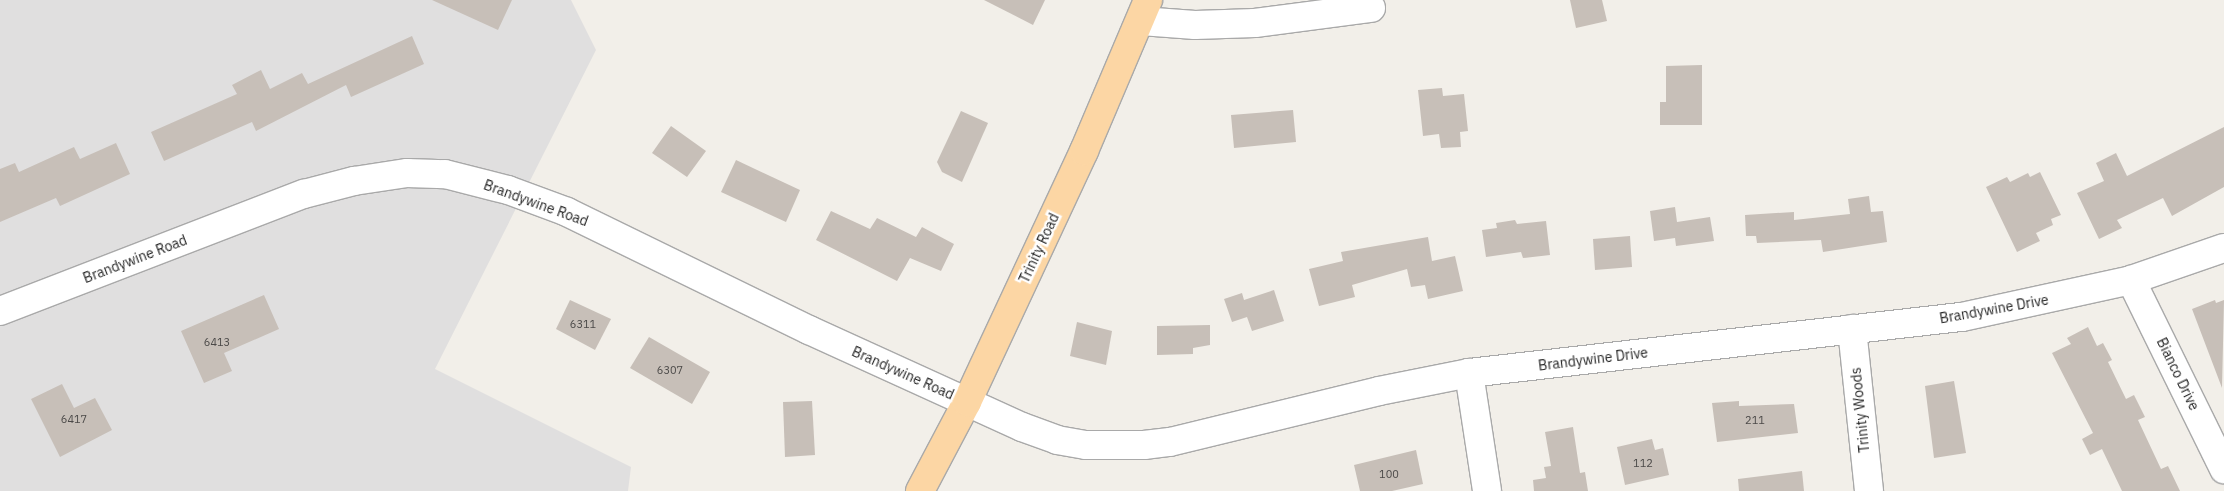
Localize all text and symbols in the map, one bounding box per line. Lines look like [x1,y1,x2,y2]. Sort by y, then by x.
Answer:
street label: Brandywine Road [481,176,591,230]
street label: Trinity Road [1016,211,1062,285]
street label: Brandywine Road [81,231,189,287]
street label: Brandywine Drive [1938,291,2050,327]
house number: 6311 [570,317,596,331]
house number: 6413 [204,335,230,349]
street label: Bianco Drive [2153,335,2203,413]
street label: Brandywine Road [849,343,957,403]
street label: Brandywine Drive [1537,344,1649,374]
house number: 6307 [657,363,683,377]
street label: Trinity Woods [1847,367,1873,453]
house number: 6417 [61,412,87,426]
house number: 211 [1745,413,1765,427]
house number: 112 [1633,456,1653,470]
house number: 100 [1379,467,1399,481]

